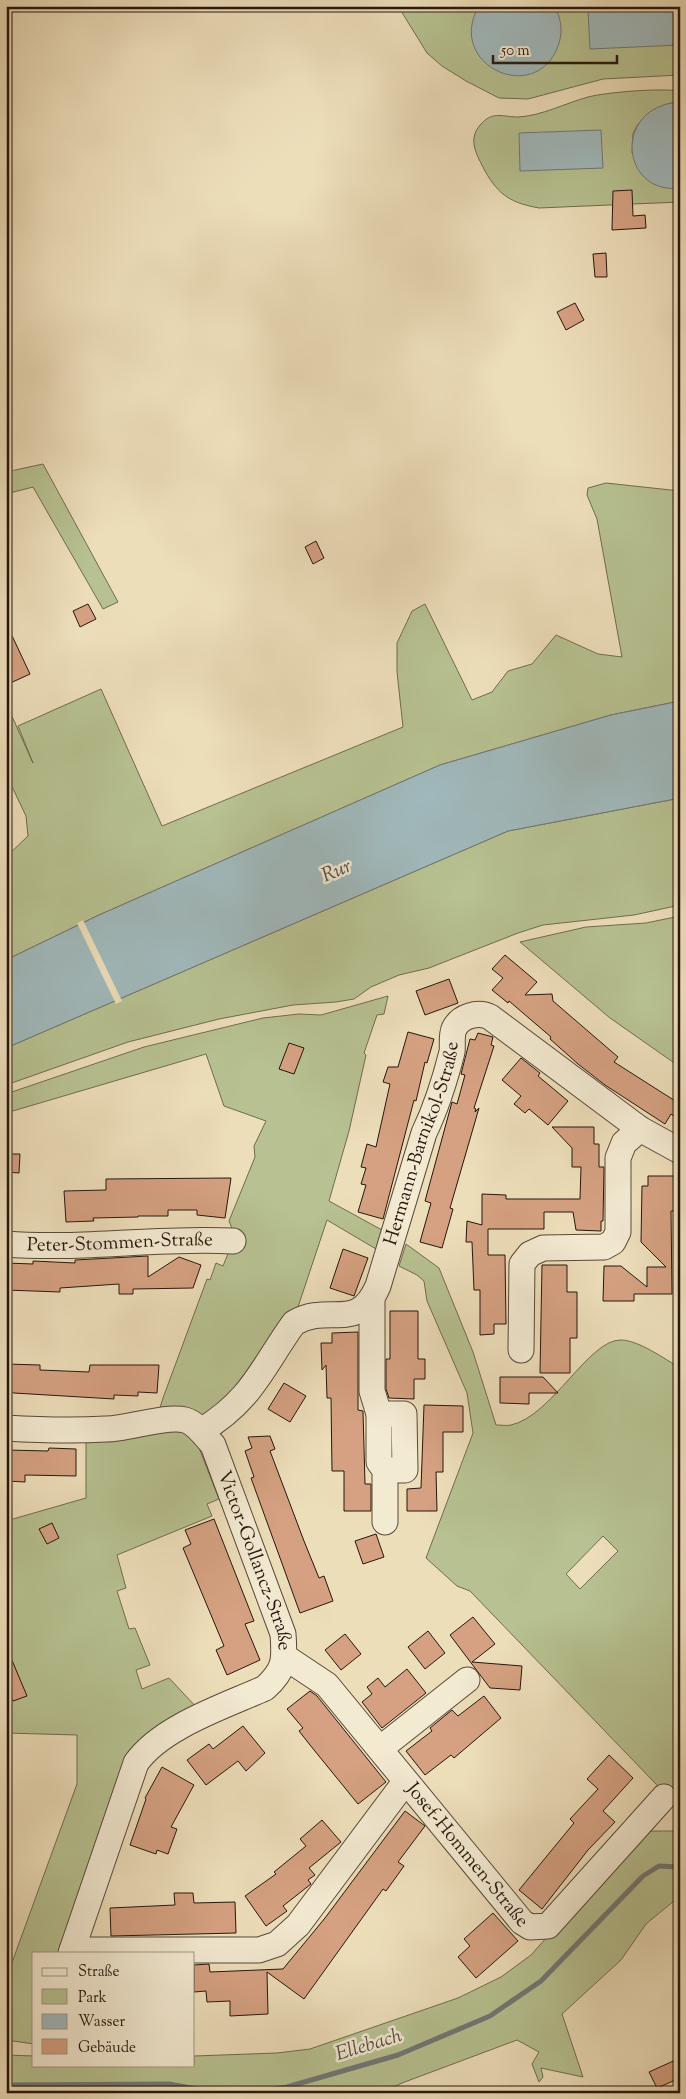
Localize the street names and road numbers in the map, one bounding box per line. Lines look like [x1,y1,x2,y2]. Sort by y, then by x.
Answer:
street label: Hermann-Barnikol-Straße [377,1041,466,1249]
street label: Peter-Stommen-Straße [27,1227,213,1259]
street label: Victor-Gollancz-Straße [210,1467,297,1651]
street label: Josef-Hommen-Straße [399,1776,535,1934]

